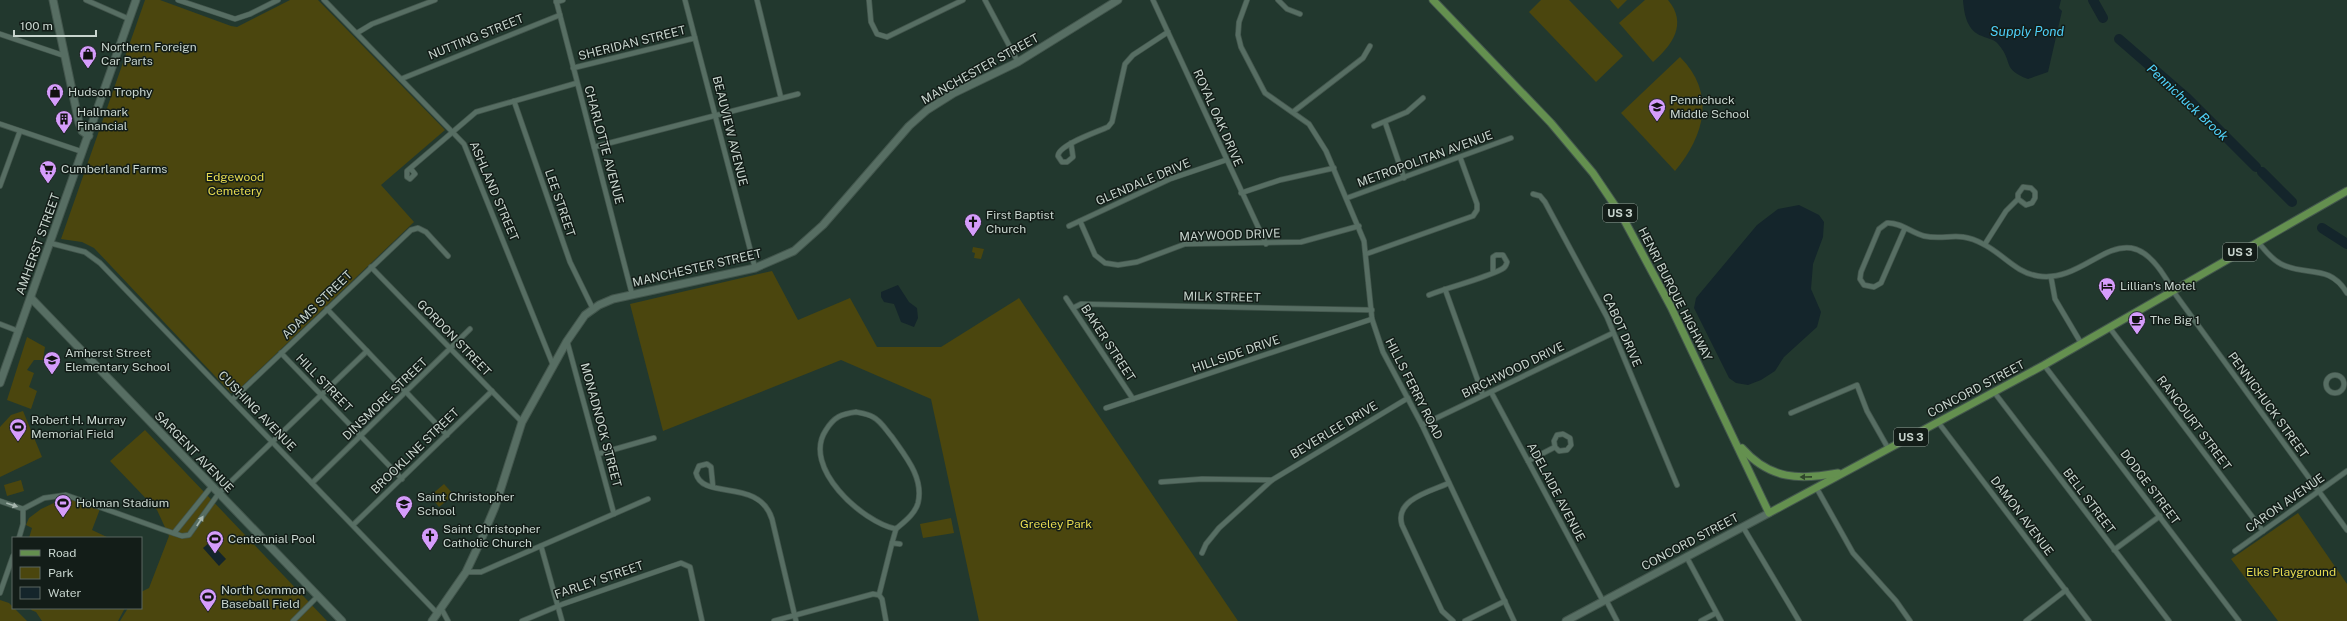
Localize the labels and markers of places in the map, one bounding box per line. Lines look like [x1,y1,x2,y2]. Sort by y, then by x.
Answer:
place label: Northern Foreign Car Parts [101,40,197,68]
shop icon: Northern Foreign Car Parts [78,44,98,69]
shop icon: Hudson Trophy [45,82,65,107]
place label: Hudson Trophy [68,85,153,99]
place label: Pennichuck Middle School [1670,93,1750,121]
school or university icon: Pennichuck Middle School [1647,97,1667,122]
place label: Hallmark Financial [77,105,129,133]
building icon: Hallmark Financial [54,109,74,134]
supermarket icon: Cumberland Farms [38,159,58,184]
place label: Cumberland Farms [61,162,167,176]
place label: First Baptist Church [986,208,1054,236]
church icon: First Baptist Church [963,212,983,237]
hotel icon: Lillian's Motel [2097,276,2117,301]
place label: Lillian's Motel [2120,279,2196,293]
cafe icon: The Big 1 [2127,310,2147,335]
place label: The Big 1 [2150,313,2200,327]
place label: Amherst Street Elementary School [65,346,171,374]
school or university icon: Amherst Street Elementary School [42,350,62,375]
place label: Robert H. Murray Memorial Field [31,413,127,441]
sports icon: Robert H. Murray Memorial Field [8,417,28,442]
place label: Saint Christopher School [417,490,515,518]
sports icon: Holman Stadium [53,493,73,518]
school or university icon: Saint Christopher School [394,494,414,519]
place label: Holman Stadium [76,496,169,510]
place label: Saint Christopher Catholic Church [443,522,541,550]
church icon: Saint Christopher Catholic Church [420,526,440,551]
sports icon: Centennial Pool [205,529,225,554]
place label: Centennial Pool [228,532,316,546]
place label: North Common Baseball Field [221,583,305,611]
sports icon: North Common Baseball Field [198,587,218,612]

